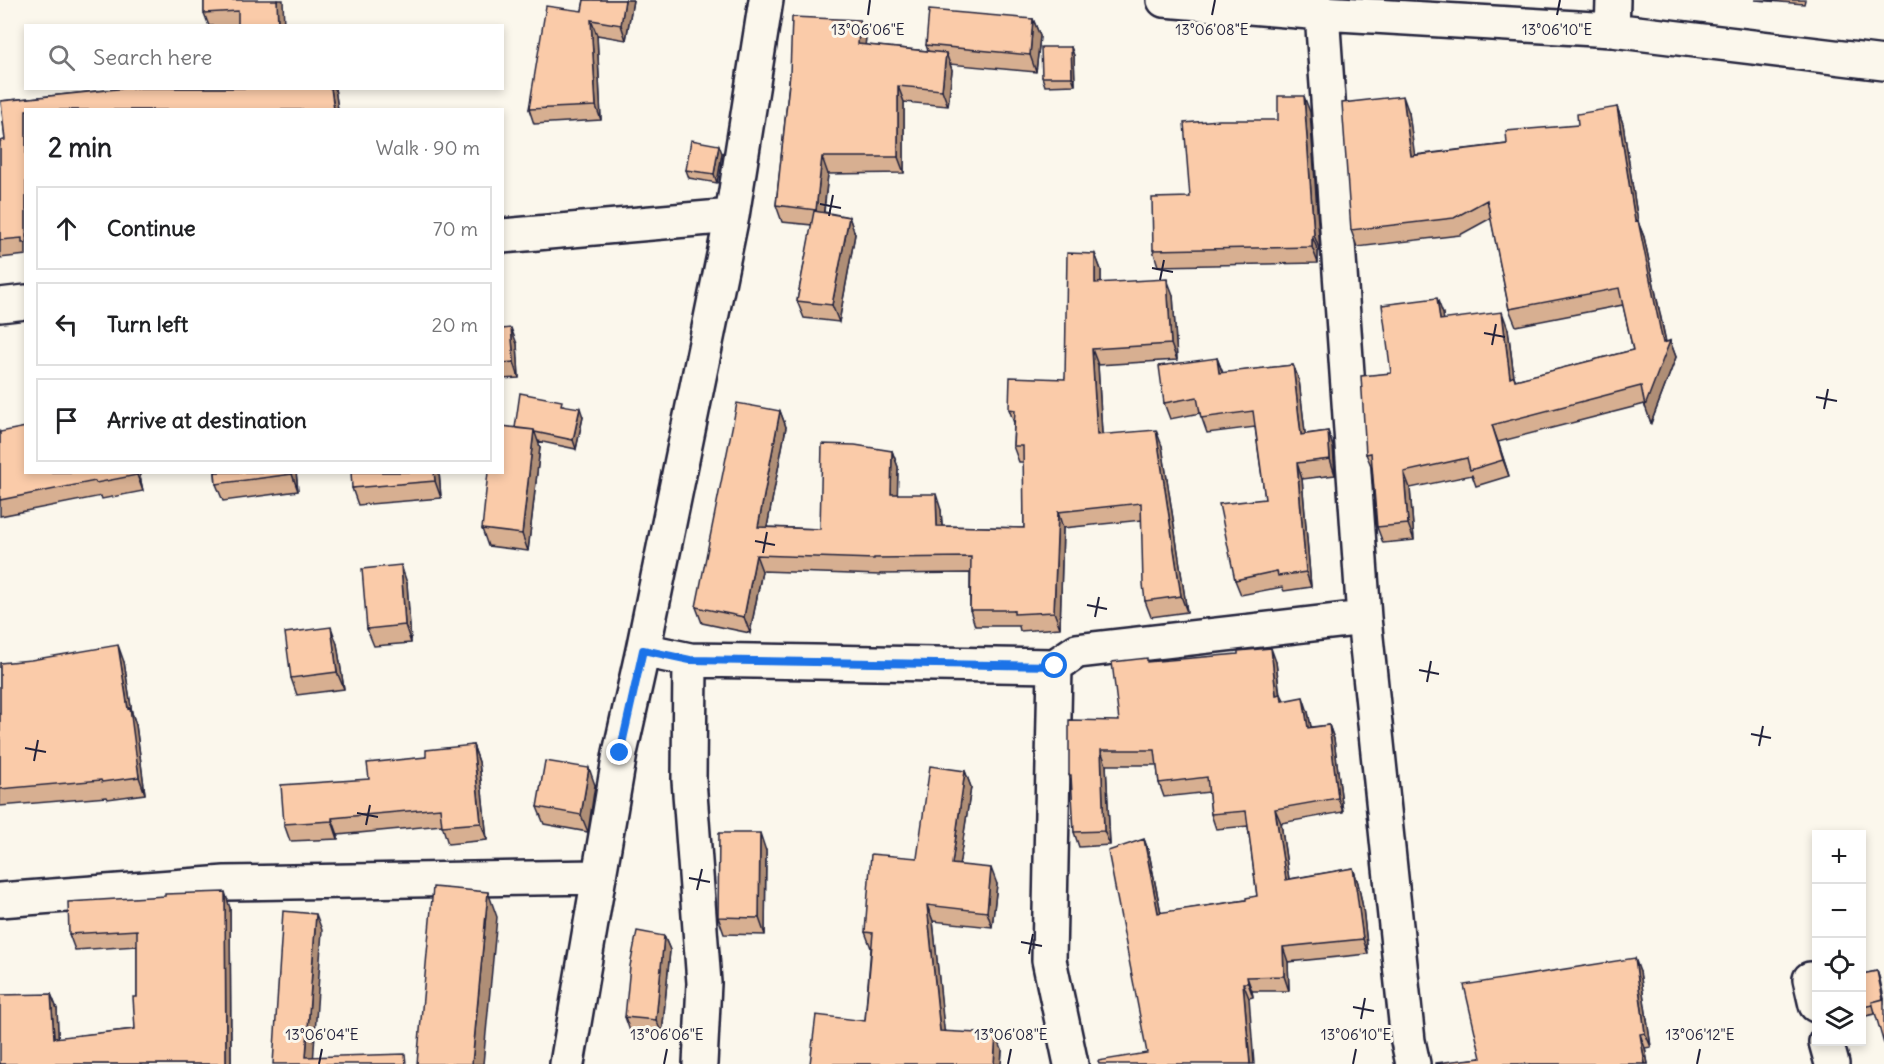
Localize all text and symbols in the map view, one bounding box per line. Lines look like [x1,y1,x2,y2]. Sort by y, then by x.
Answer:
text: 13°06'06"E [831,20,905,39]
text: 13°06'08"E [1175,20,1249,39]
text: 13°06'10"E [1522,20,1592,39]
search box [24,24,504,90]
icon: search [45,41,78,74]
text: Search here [93,43,212,71]
text: 2 min [48,131,112,164]
text: Walk · 90 m [375,135,480,160]
icon: ahead [50,212,83,245]
text: Continue [107,214,196,242]
text: 70 m [433,216,478,241]
icon: left [50,308,83,341]
text: Turn left [107,310,188,338]
text: 20 m [432,312,478,337]
icon: arrive [50,404,83,437]
text: Arrive at destination [107,406,307,434]
route start [1041,652,1067,678]
route end [606,739,632,765]
map controls [1812,830,1866,1046]
button: + [1812,830,1866,884]
button: − [1812,884,1866,938]
button: locate [1812,938,1866,992]
button: layers [1812,992,1866,1046]
text: 13°06'04"E [285,1025,359,1044]
text: 13°06'06"E [630,1025,704,1044]
text: 13°06'08"E [974,1025,1048,1044]
text: 13°06'10"E [1321,1025,1391,1044]
text: 13°06'12"E [1666,1025,1735,1044]

